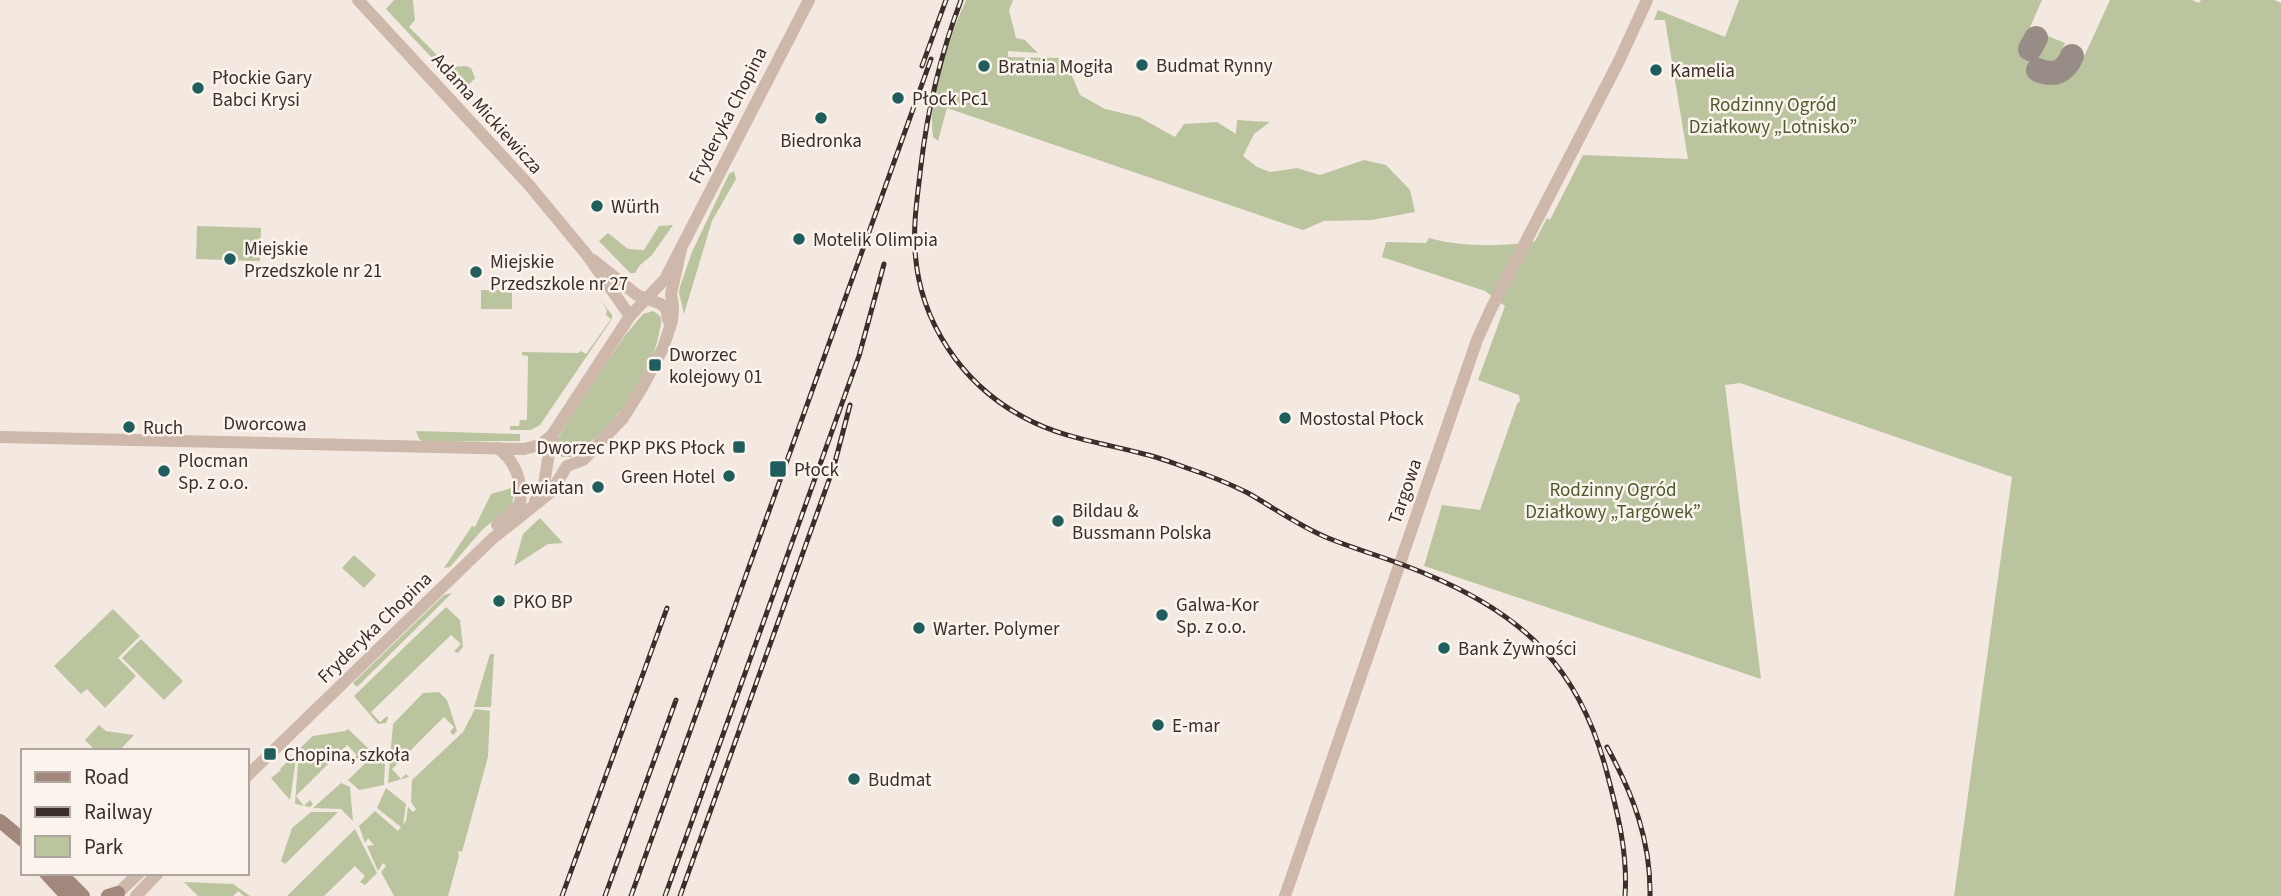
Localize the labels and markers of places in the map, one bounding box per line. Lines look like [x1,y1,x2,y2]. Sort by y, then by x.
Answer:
place label: Budmat Rynny [1156,53,1273,80]
place label: Bratnia Mogiła [998,54,1113,81]
marker: Budmat Rynny [1134,57,1150,73]
marker: Bratnia Mogiła [976,58,992,74]
place label: Kamelia [1670,58,1735,85]
marker: Kamelia [1648,62,1664,78]
place label: Płockie Gary Babci Krysi [212,65,312,114]
marker: Płockie Gary Babci Krysi [190,80,206,96]
place label: Płock Pc1 [912,86,989,113]
marker: Płock Pc1 [890,90,906,106]
marker: Biedronka [813,110,829,126]
place label: Biedronka [780,128,862,155]
place label: Würth [611,194,660,221]
marker: Würth [589,198,605,214]
place label: Motelik Olimpia [813,227,938,254]
marker: Motelik Olimpia [791,231,807,247]
place label: Miejskie Przedszkole nr 21 [244,236,382,285]
place label: Miejskie Przedszkole nr 27 [490,249,628,298]
marker: Miejskie Przedszkole nr 21 [222,251,238,267]
marker: Miejskie Przedszkole nr 27 [468,264,484,280]
place label: Dworzec kolejowy 01 [669,342,763,391]
marker: Dworzec kolejowy 01 [647,357,663,373]
place label: Mostostal Płock [1299,406,1424,433]
marker: Mostostal Płock [1277,410,1293,426]
place label: Ruch [143,415,183,442]
marker: Ruch [121,419,137,435]
place label: Dworzec PKP PKS Płock [537,435,726,462]
marker: Dworzec PKP PKS Płock [731,439,747,455]
place label: Plocman Sp. z o.o. [178,448,248,497]
place label: Płock [794,457,839,484]
marker: Płock [768,459,788,479]
marker: Plocman Sp. z o.o. [156,463,172,479]
place label: Green Hotel [621,464,715,491]
marker: Green Hotel [721,468,737,484]
place label: Lewiatan [512,475,584,502]
marker: Lewiatan [590,479,606,495]
place label: Bildau & Bussmann Polska [1072,498,1212,547]
marker: Bildau & Bussmann Polska [1050,513,1066,529]
place label: PKO BP [513,589,573,616]
place label: Galwa-Kor Sp. z o.o. [1176,592,1259,641]
marker: PKO BP [491,593,507,609]
marker: Galwa-Kor Sp. z o.o. [1154,607,1170,623]
place label: Warter. Polymer [933,616,1060,643]
marker: Warter. Polymer [911,620,927,636]
place label: Bank Żywności [1458,636,1577,663]
marker: Bank Żywności [1436,640,1452,656]
place label: E-mar [1172,713,1220,740]
marker: E-mar [1150,717,1166,733]
place label: Chopina, szkoła [284,742,410,769]
marker: Chopina, szkoła [262,746,278,762]
place label: Budmat [868,767,932,794]
marker: Budmat [846,771,862,787]

